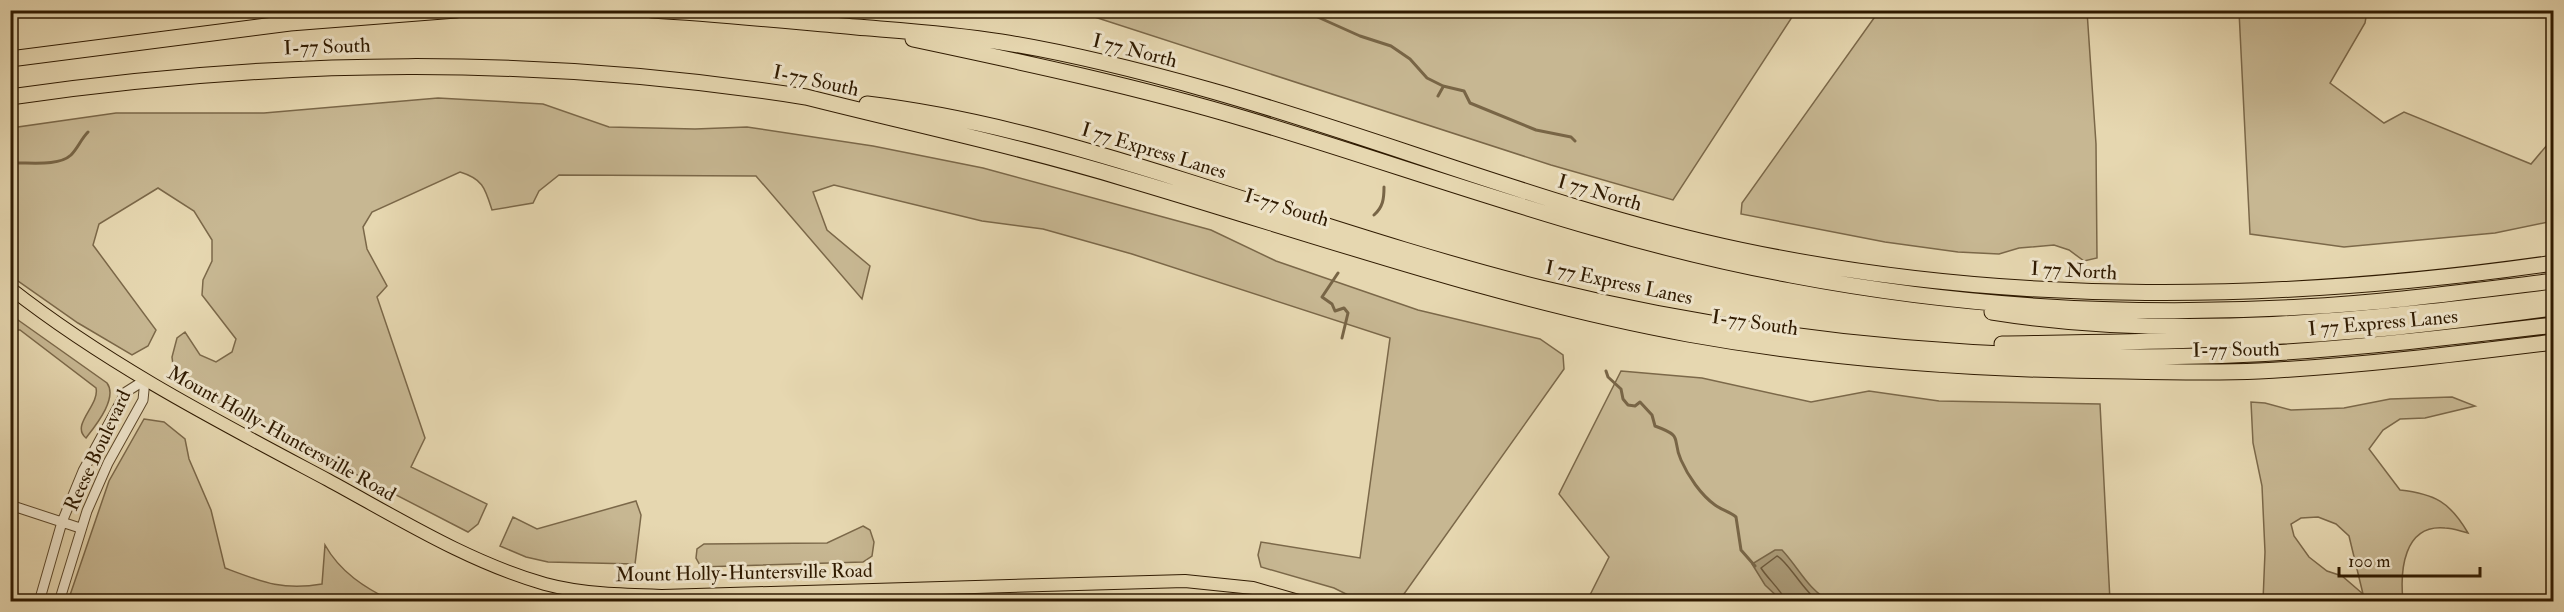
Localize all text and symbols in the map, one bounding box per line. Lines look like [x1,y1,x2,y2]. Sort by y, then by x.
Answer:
street label: I 77 North [1090,28,1180,73]
street label: I-77 South [283,32,371,61]
street label: I-77 South [771,59,862,102]
street label: I 77 Express Lanes [1078,117,1229,185]
street label: I 77 North [1555,169,1645,217]
street label: I-77 South [1242,183,1333,232]
street label: I 77 Express Lanes [1543,255,1695,311]
street label: I 77 North [2030,256,2118,285]
street label: I 77 Express Lanes [2307,303,2459,342]
street label: I-77 South [1710,304,1800,341]
street label: I-77 South [2192,336,2280,363]
street label: Mount Holly-Huntersville Road [163,360,400,507]
street label: Reese Boulevard [58,386,136,515]
scale bar [2339,540,2480,578]
text: 100 m [2348,550,2391,573]
street label: Mount Holly-Huntersville Road [615,558,873,587]

